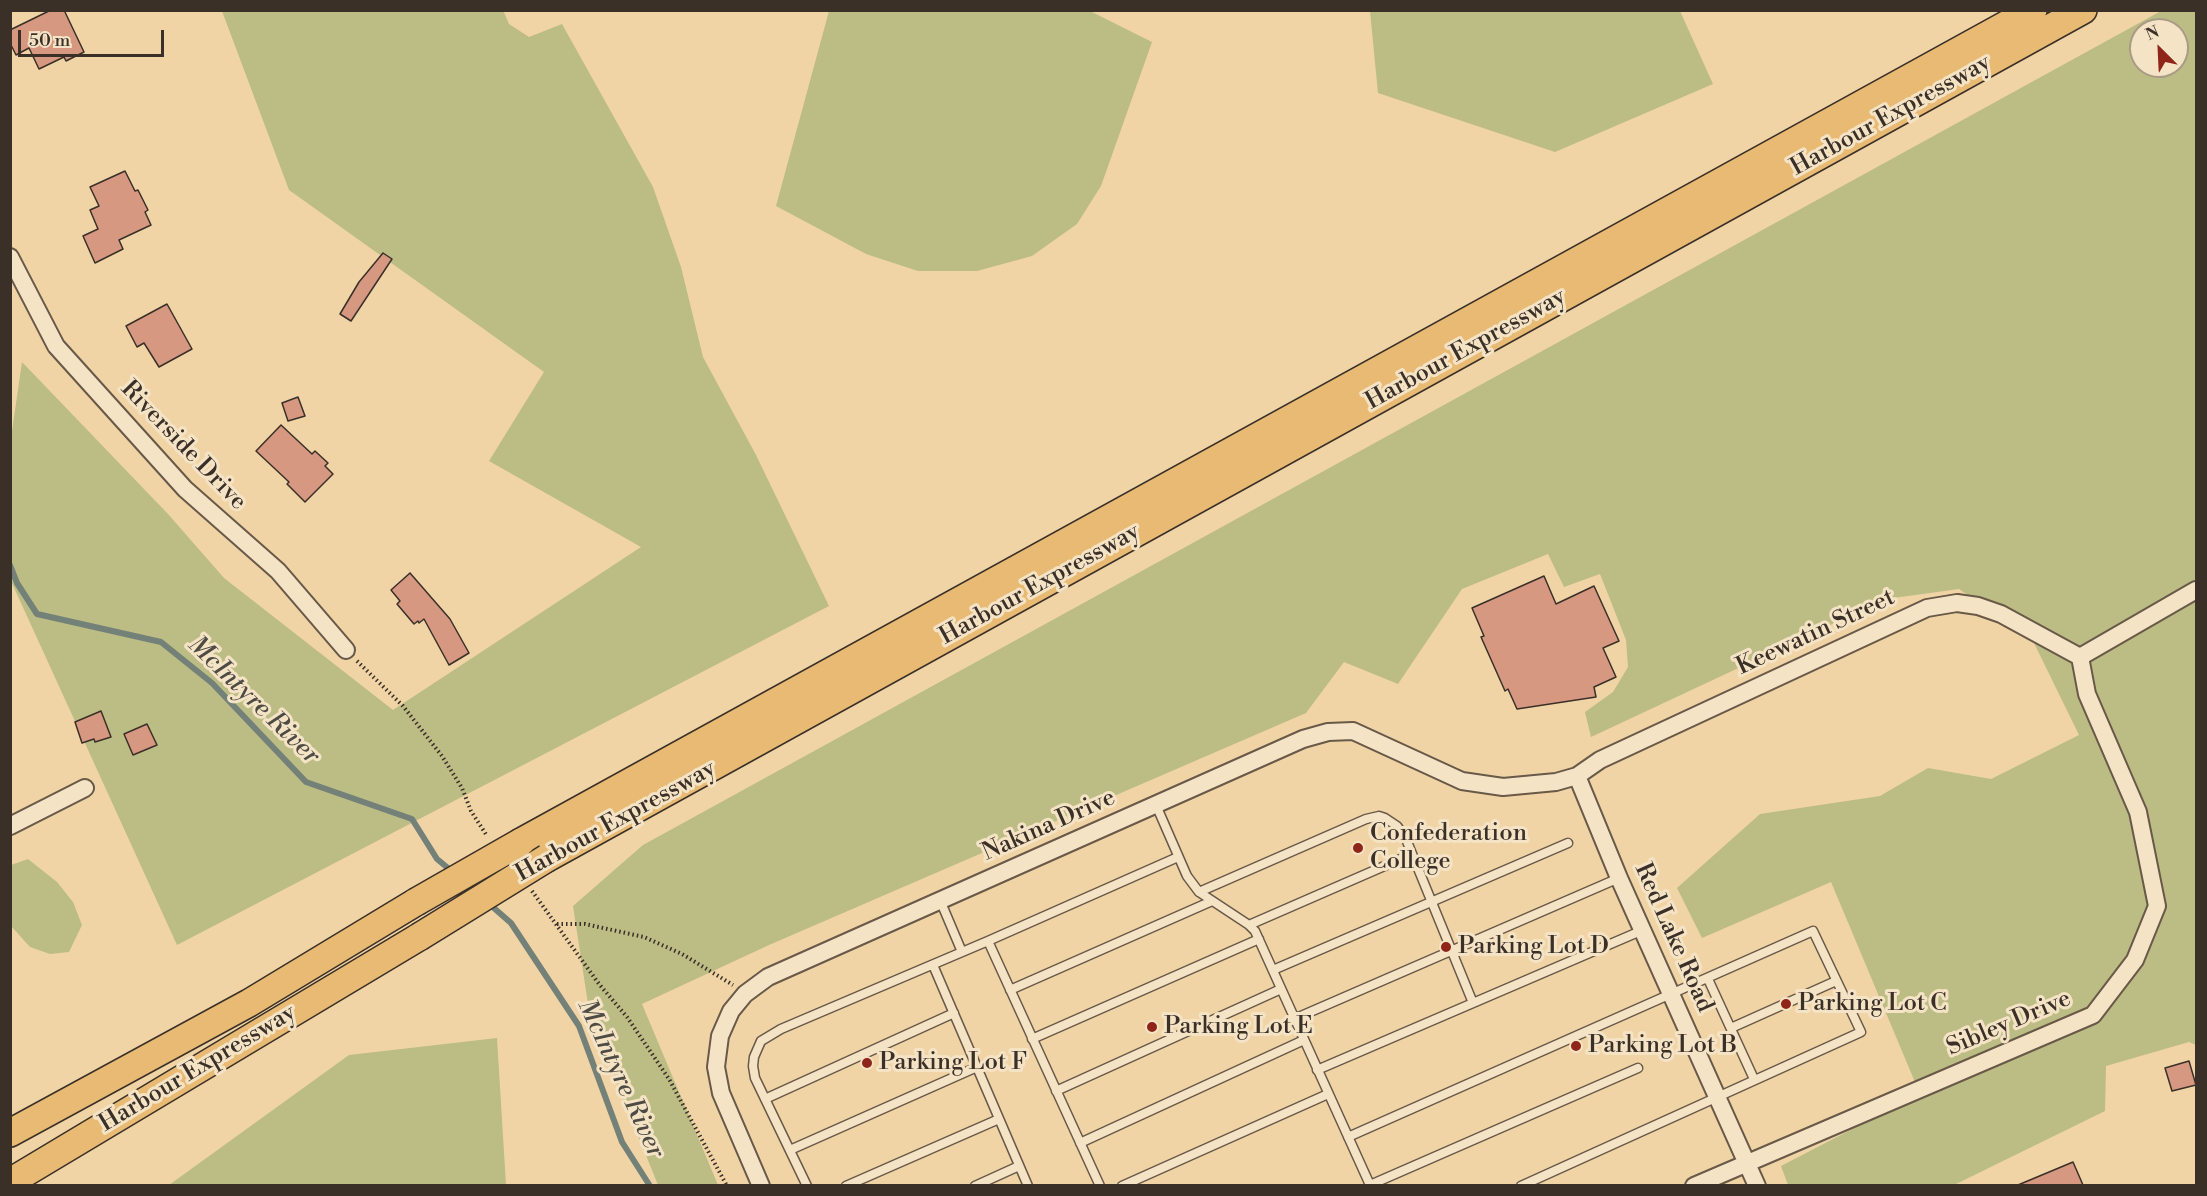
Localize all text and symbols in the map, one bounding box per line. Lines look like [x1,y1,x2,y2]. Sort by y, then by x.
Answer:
scale bar [21,18,166,56]
north arrow [2129,18,2189,78]
text: N [2143,22,2162,45]
text: 50 m [29,29,70,52]
street label: Harbour Expressway [1786,49,1996,183]
street label: Harbour Expressway [1361,283,1571,417]
street label: Riverside Drive [114,375,252,517]
street label: Harbour Expressway [935,518,1145,652]
street label: Keewatin Street [1732,584,1900,682]
water label: McIntyre River [180,630,326,772]
street label: Harbour Expressway [511,755,721,889]
street label: Nakina Drive [978,784,1120,868]
place label: Confederation College [1370,820,1527,876]
marker: Confederation College [1351,841,1365,855]
street label: Red Lake Road [1627,859,1719,1017]
place label: Parking Lot D [1458,933,1609,961]
marker: Parking Lot D [1439,940,1453,954]
street label: Sibley Drive [1943,985,2075,1063]
place label: Parking Lot C [1798,990,1947,1018]
water label: McIntyre River [570,995,670,1163]
marker: Parking Lot C [1779,997,1793,1011]
street label: Harbour Expressway [94,999,302,1139]
place label: Parking Lot E [1164,1013,1313,1041]
marker: Parking Lot E [1145,1020,1159,1034]
place label: Parking Lot B [1588,1032,1737,1060]
marker: Parking Lot B [1569,1039,1583,1053]
place label: Parking Lot F [879,1049,1027,1077]
marker: Parking Lot F [860,1056,874,1070]

